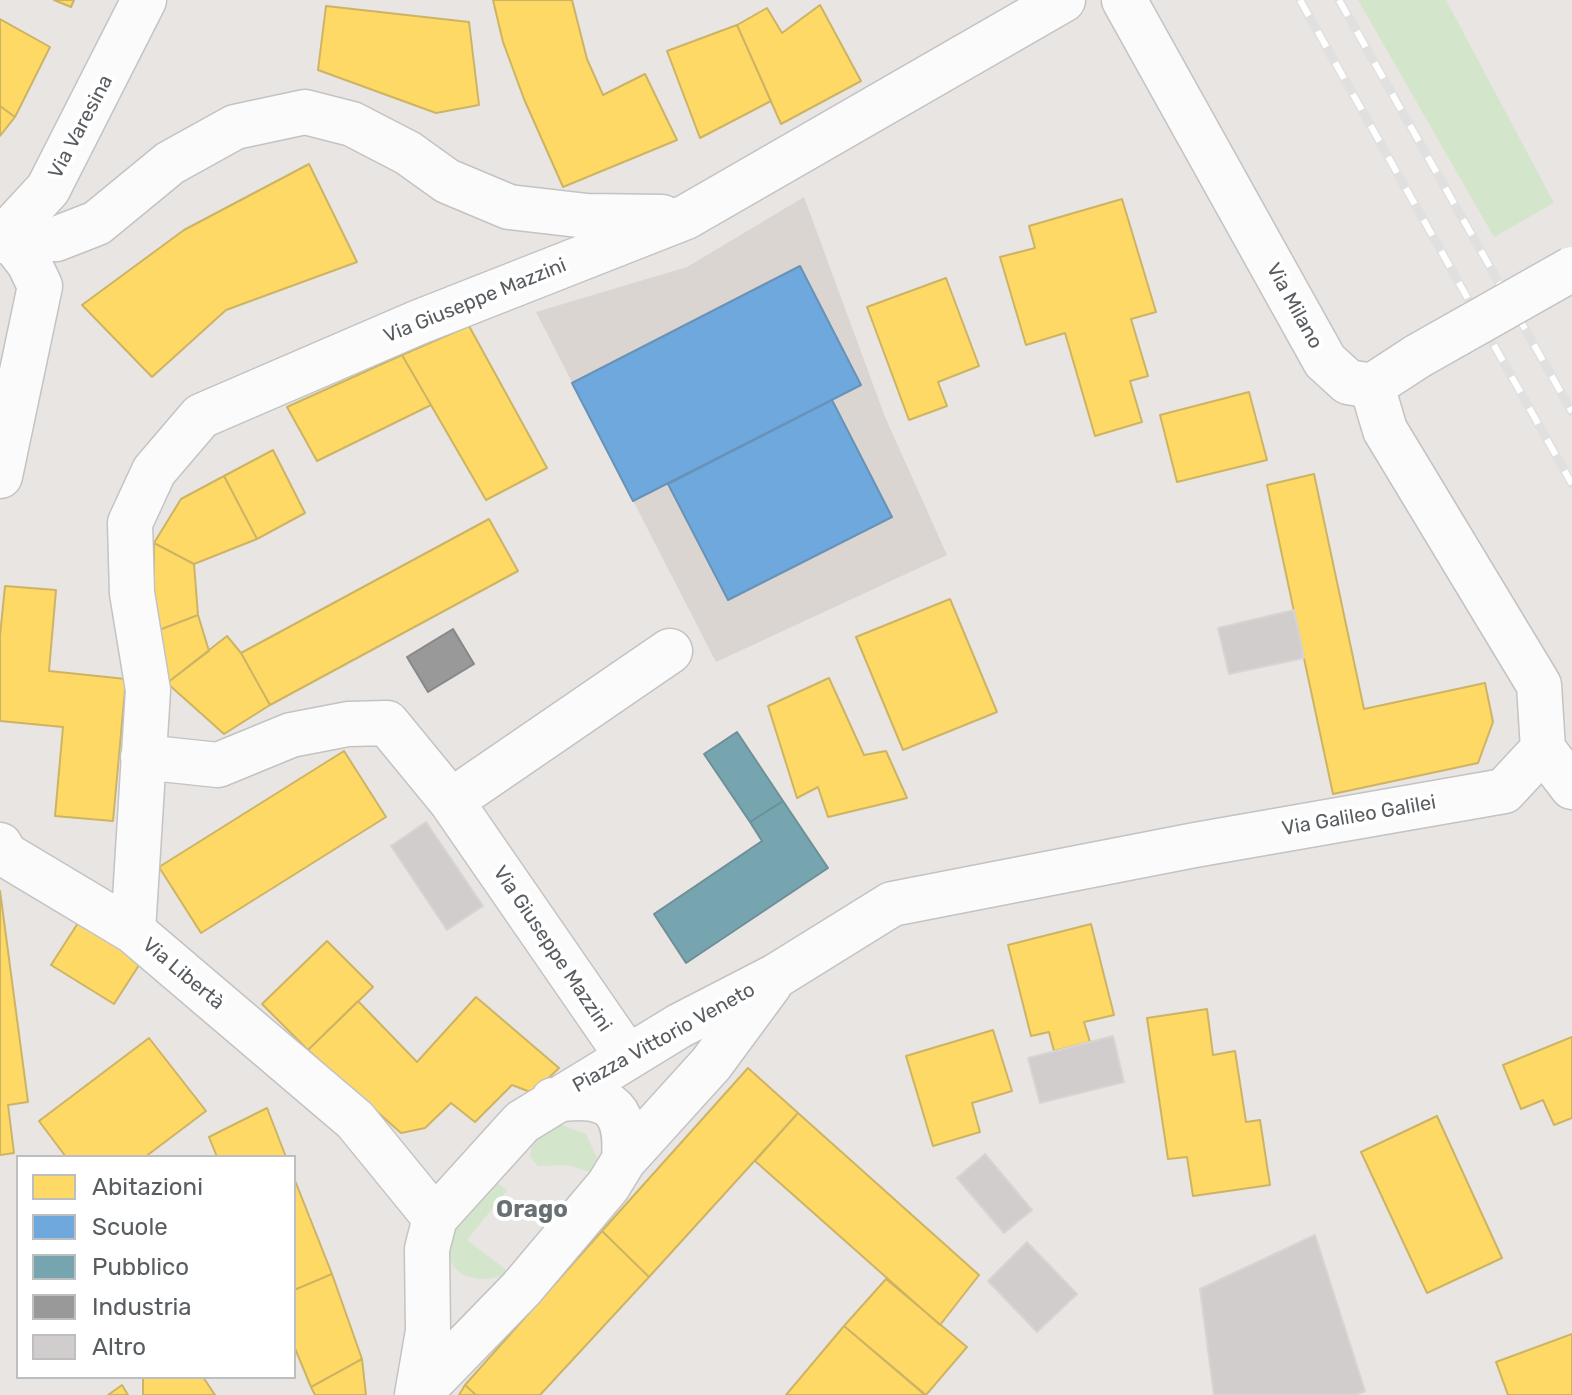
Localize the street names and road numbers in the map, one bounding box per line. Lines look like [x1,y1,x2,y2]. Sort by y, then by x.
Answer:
street label: Via Varesina [44,71,118,183]
street label: Via Giuseppe Mazzini [380,253,570,349]
street label: Via Milano [1261,259,1327,353]
street label: Via Galileo Galilei [1280,791,1438,841]
street label: Via Giuseppe Mazzini [488,862,616,1036]
street label: Via Libertà [137,933,229,1015]
street label: Piazza Vittorio Veneto [569,978,759,1098]

